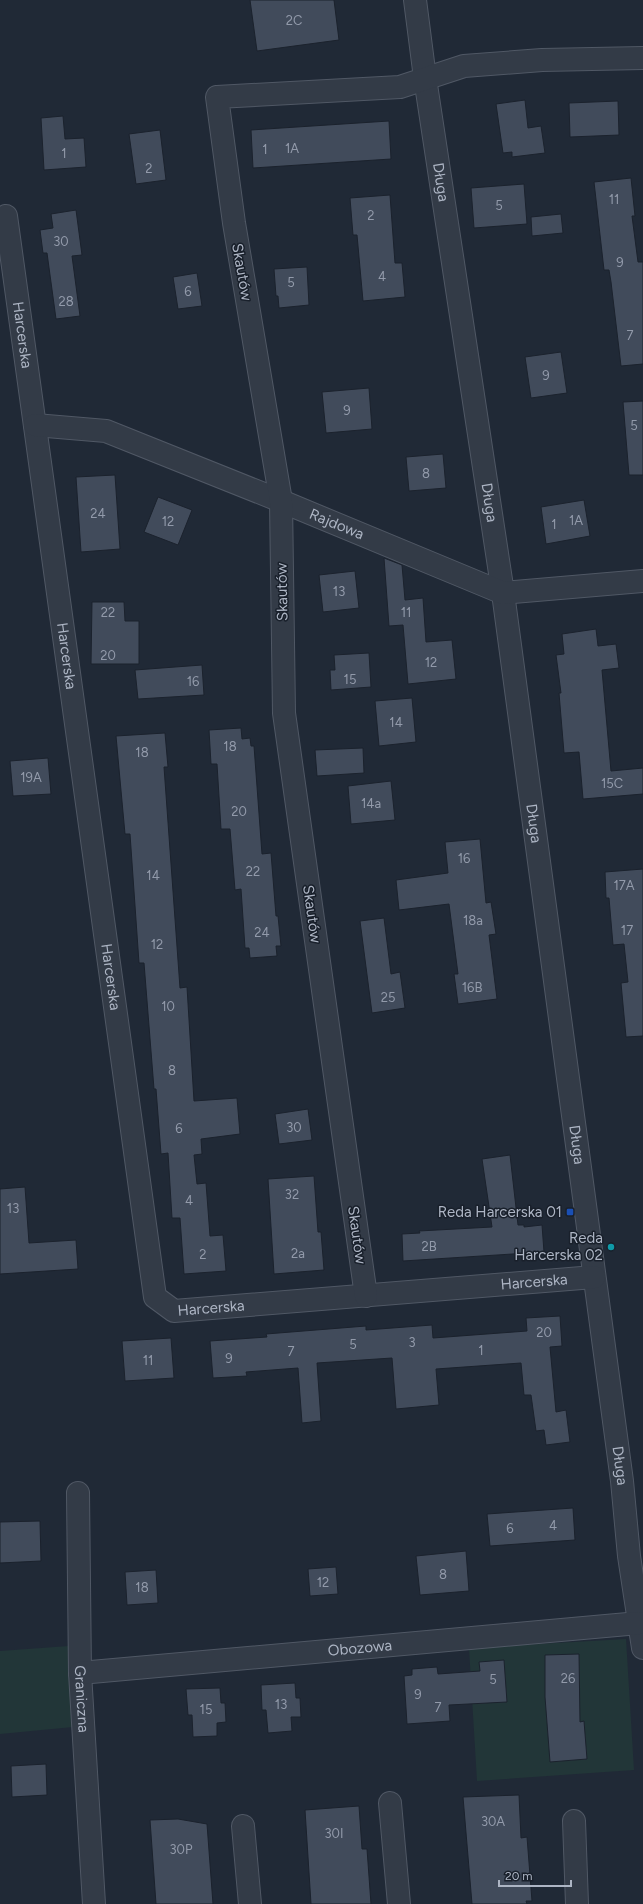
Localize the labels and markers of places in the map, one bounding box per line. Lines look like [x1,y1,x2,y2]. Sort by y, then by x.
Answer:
place label: Reda Harcerska 01 [438,1203,562,1221]
marker: Reda Harcerska 01 [565,1207,575,1217]
place label: Reda Harcerska 02 [514,1229,603,1264]
marker: Reda Harcerska 02 [606,1242,616,1252]

